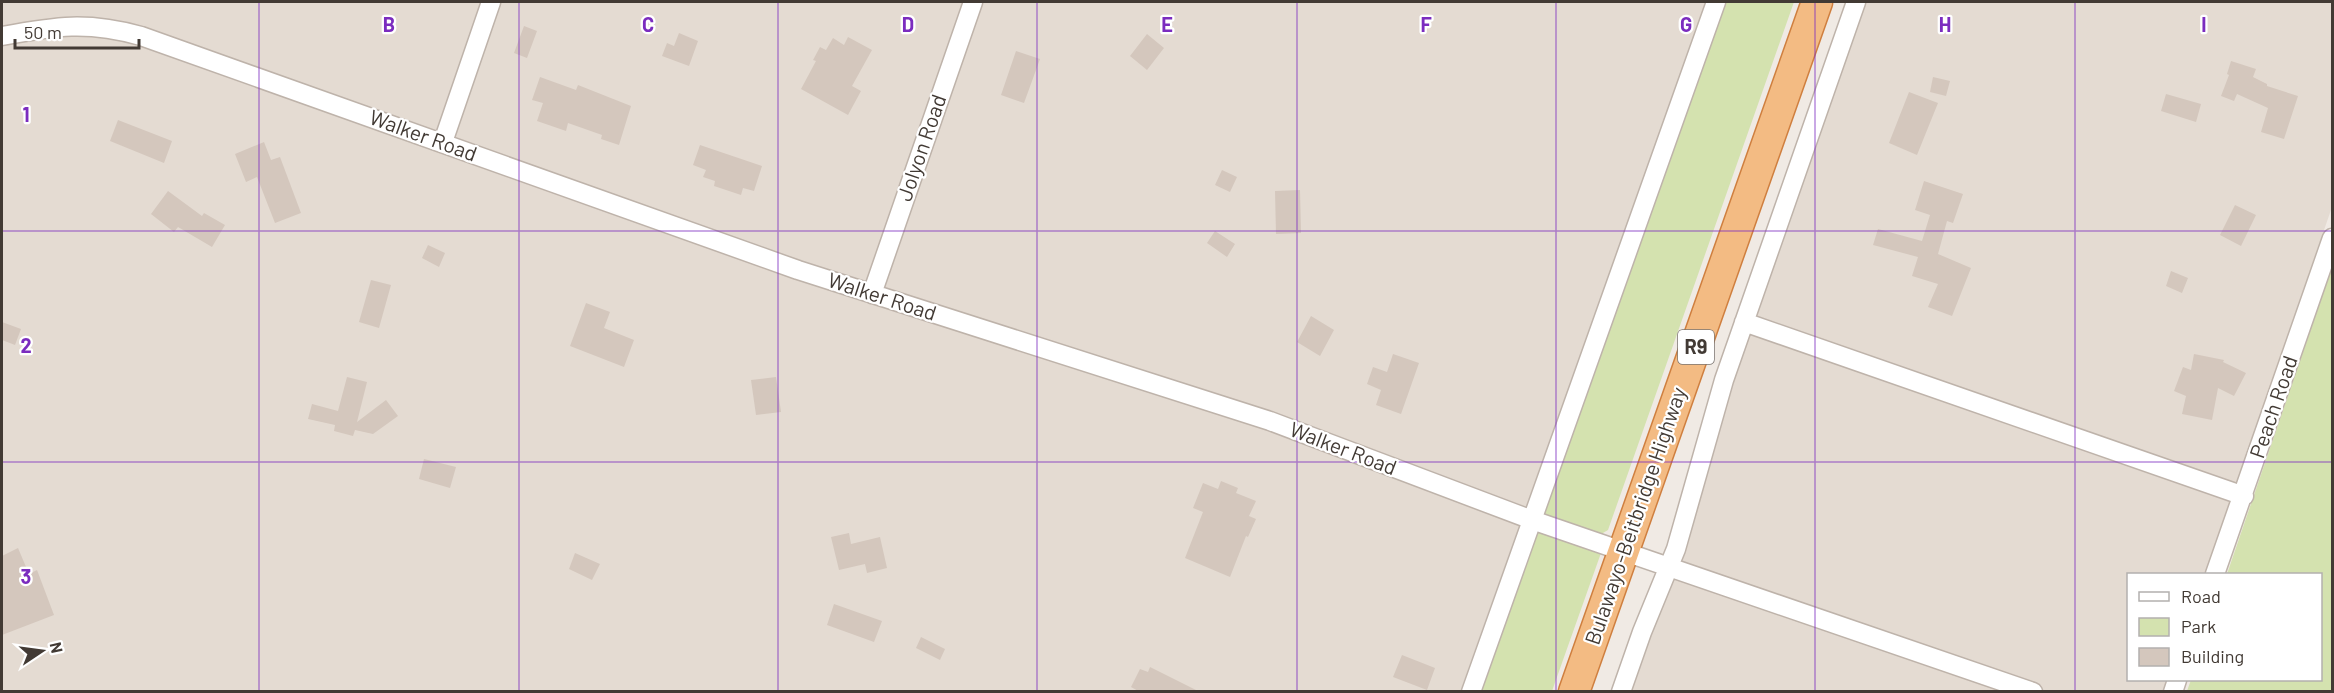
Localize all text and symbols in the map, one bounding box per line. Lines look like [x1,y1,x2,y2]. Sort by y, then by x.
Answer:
scale bar [15,12,140,50]
text: B [383,12,395,36]
text: C [642,12,654,36]
text: D [902,12,914,36]
text: E [1161,12,1173,36]
text: F [1420,12,1432,36]
text: G [1680,12,1692,36]
text: H [1939,12,1951,36]
text: I [2201,12,2207,36]
text: 50 m [24,21,62,43]
street label: Jolyon Road [891,91,950,204]
text: 1 [22,102,30,126]
street label: Walker Road [366,104,481,166]
street label: Walker Road [825,266,940,325]
road number: R9 [1678,330,1714,364]
text: 2 [20,333,32,357]
street label: Peach Road [2243,352,2302,461]
street label: Bulawayo-Beitbridge Highway [1579,383,1691,648]
street label: Walker Road [1286,416,1401,479]
text: 3 [21,564,31,588]
legend [2127,573,2322,681]
text: Road [2181,585,2221,607]
text: Park [2181,615,2216,637]
north arrow [12,621,72,681]
text: N [47,640,68,655]
text: Building [2181,645,2244,667]

